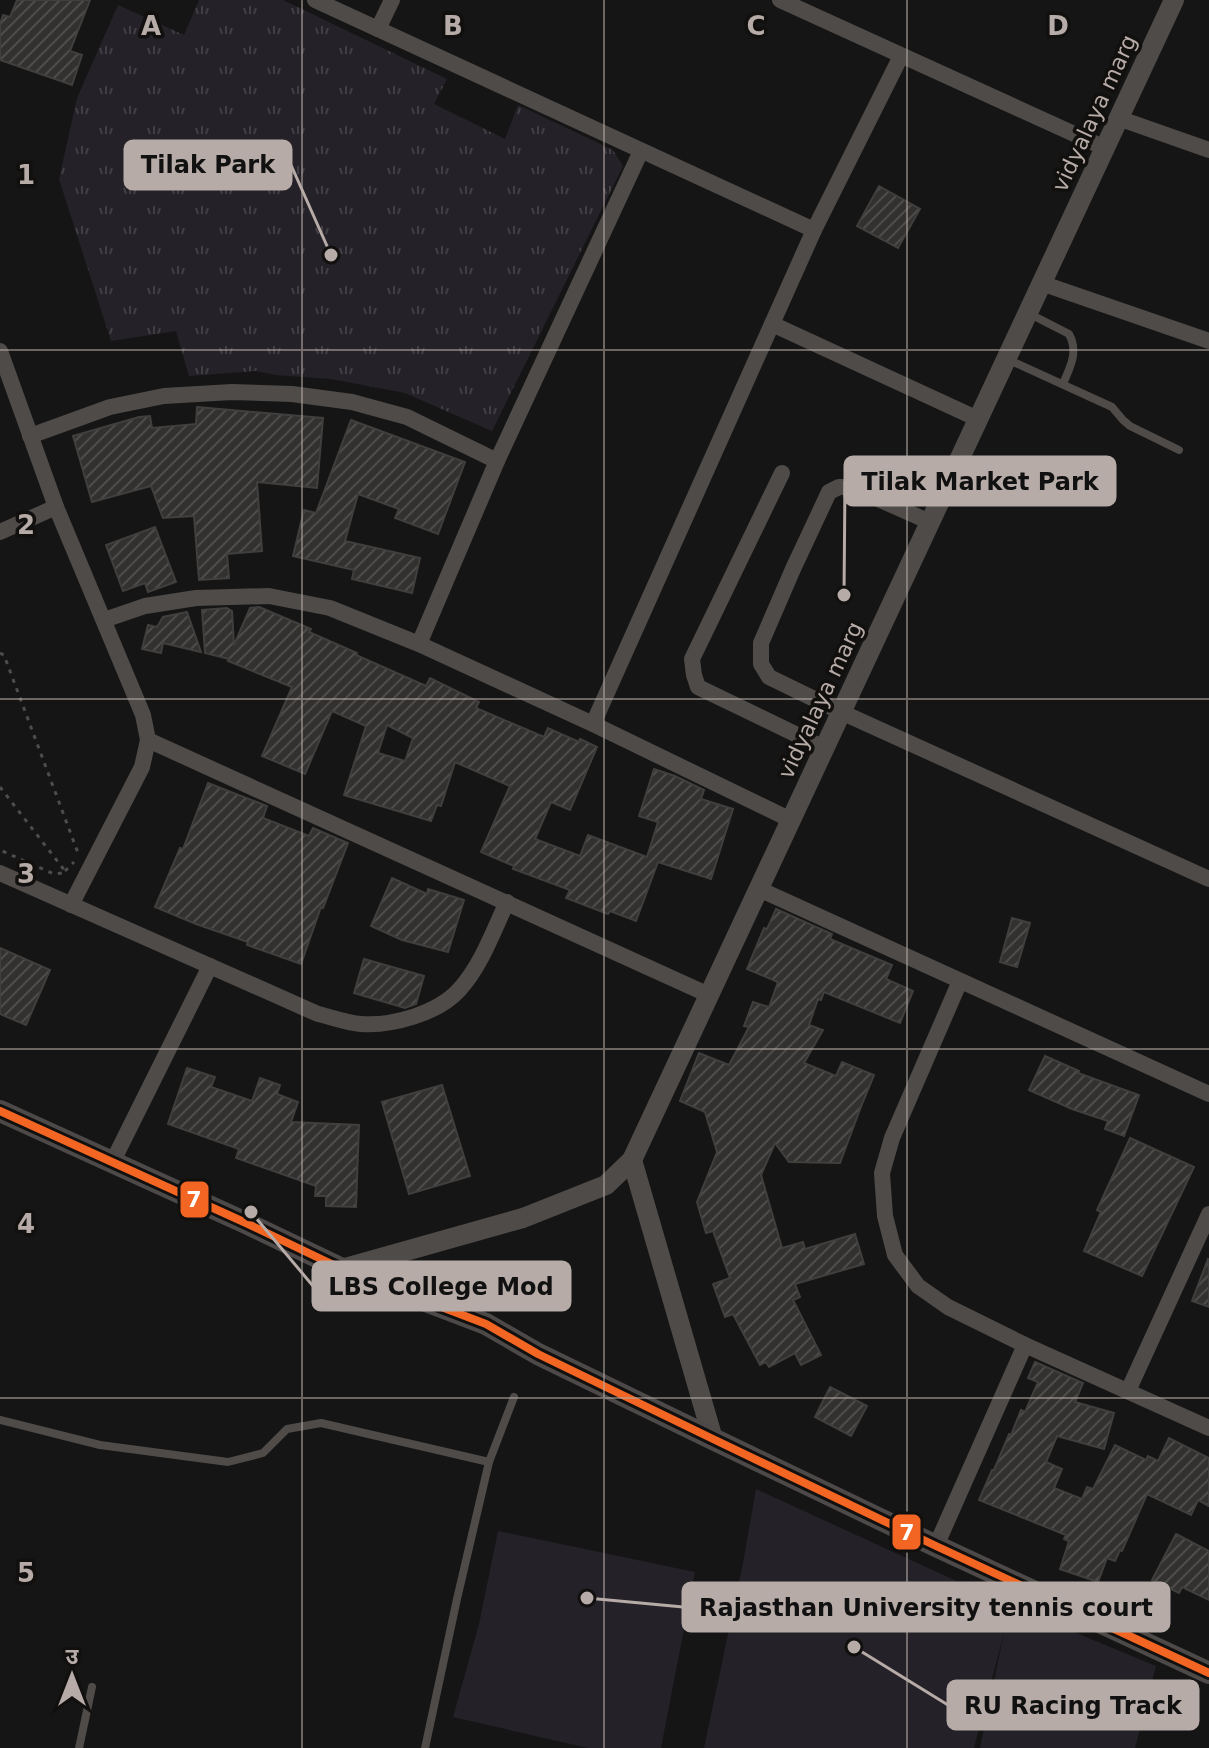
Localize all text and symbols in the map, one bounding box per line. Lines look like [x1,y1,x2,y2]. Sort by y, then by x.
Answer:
text: A [141,11,161,41]
text: B [443,11,463,41]
text: C [746,11,766,41]
text: D [1047,11,1069,41]
street label: vidyalaya marg [1047,31,1142,196]
callout: Tilak Park [125,141,291,189]
text: Tilak Park [141,151,276,179]
text: 1 [17,160,35,190]
callout: Tilak Market Park [845,457,1115,505]
text: Tilak Market Park [861,468,1100,496]
text: 2 [17,510,35,540]
street label: vidyalaya marg [773,618,868,783]
text: 3 [17,859,35,889]
line badge: 7 [179,1180,210,1219]
text: 7 [186,1187,202,1212]
text: 4 [17,1209,35,1239]
callout: LBS College Mod [313,1262,570,1310]
text: LBS College Mod [328,1273,554,1301]
line badge: 7 [891,1513,922,1551]
text: 7 [899,1520,915,1545]
text: 5 [17,1558,35,1588]
callout: Rajasthan University tennis court [683,1583,1169,1631]
text: Rajasthan University tennis court [699,1594,1153,1622]
north arrow [32,1636,112,1716]
text: उ [66,1644,80,1669]
callout: RU Racing Track [948,1681,1198,1729]
text: RU Racing Track [964,1692,1183,1720]

